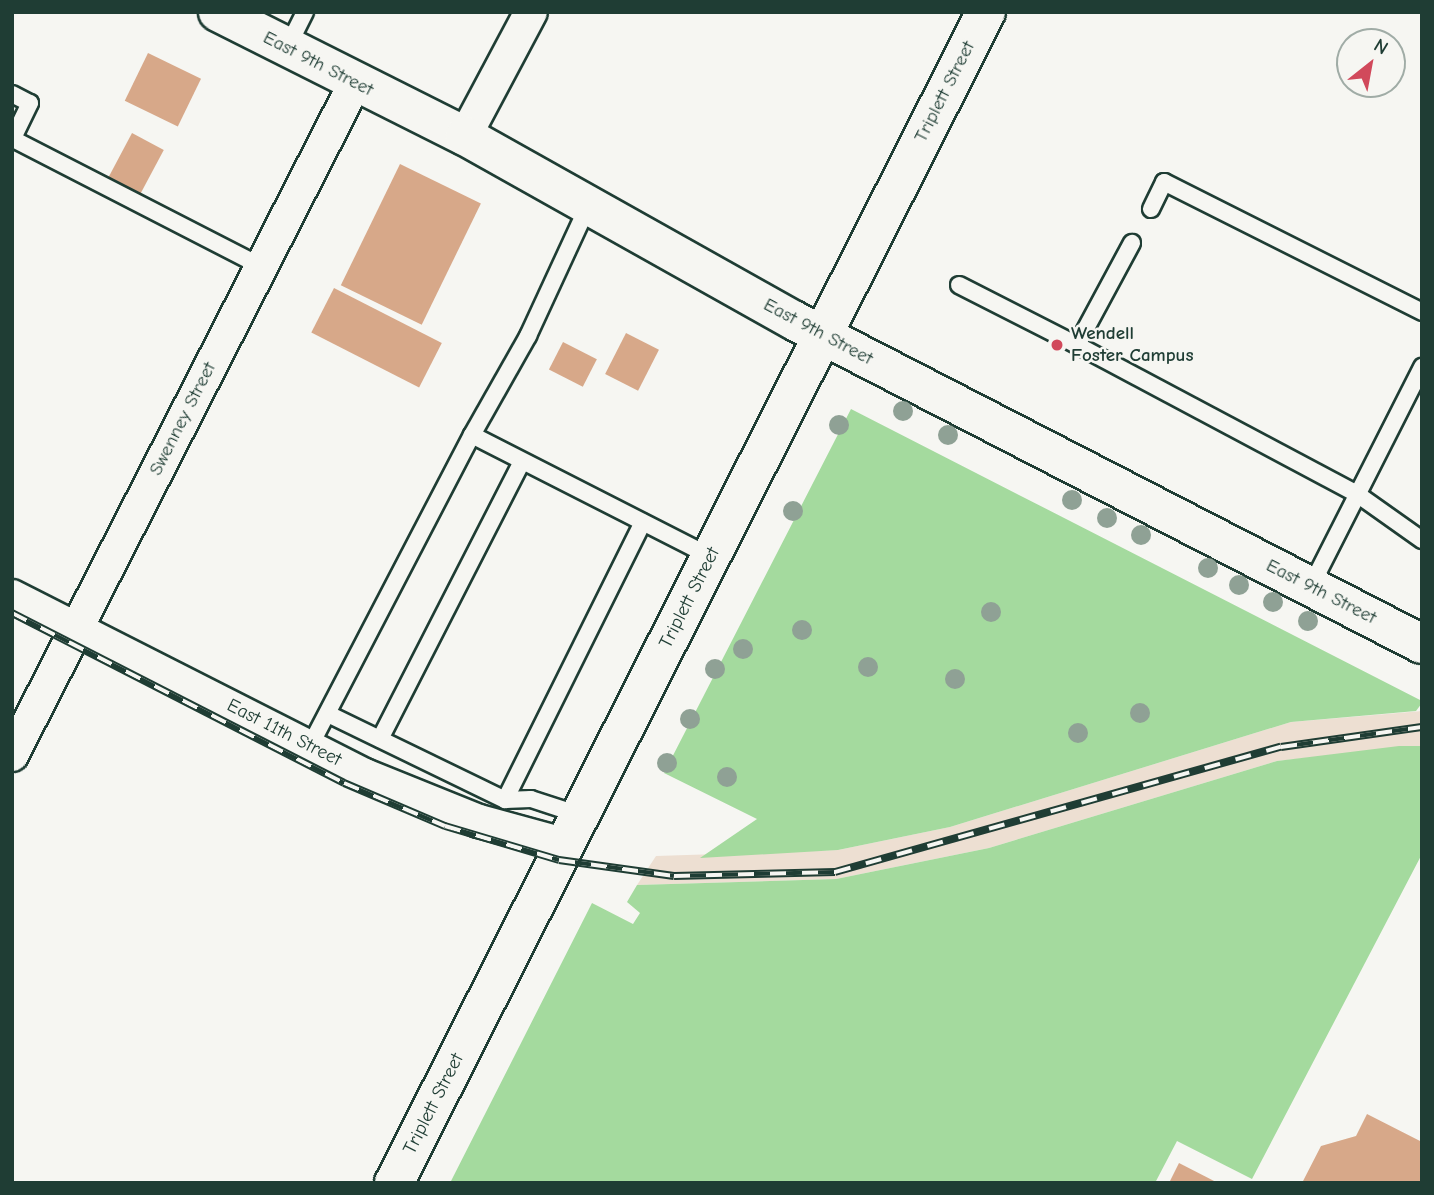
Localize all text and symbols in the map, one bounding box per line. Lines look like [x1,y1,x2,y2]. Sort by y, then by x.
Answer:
street label: East 9th Street [259,26,377,102]
north arrow [1336,28,1406,98]
text: N [1370,34,1392,59]
street label: Triplett Street [910,38,980,146]
street label: East 9th Street [759,294,877,370]
place label: Wendell Foster Campus [1071,323,1193,367]
marker: Wendell Foster Campus [1049,337,1065,353]
street label: Swenney Street [145,359,221,479]
street label: Triplett Street [655,544,725,652]
street label: East 9th Street [1262,554,1380,630]
street label: East 11th Street [223,694,345,772]
street label: Triplett Street [399,1050,469,1158]

